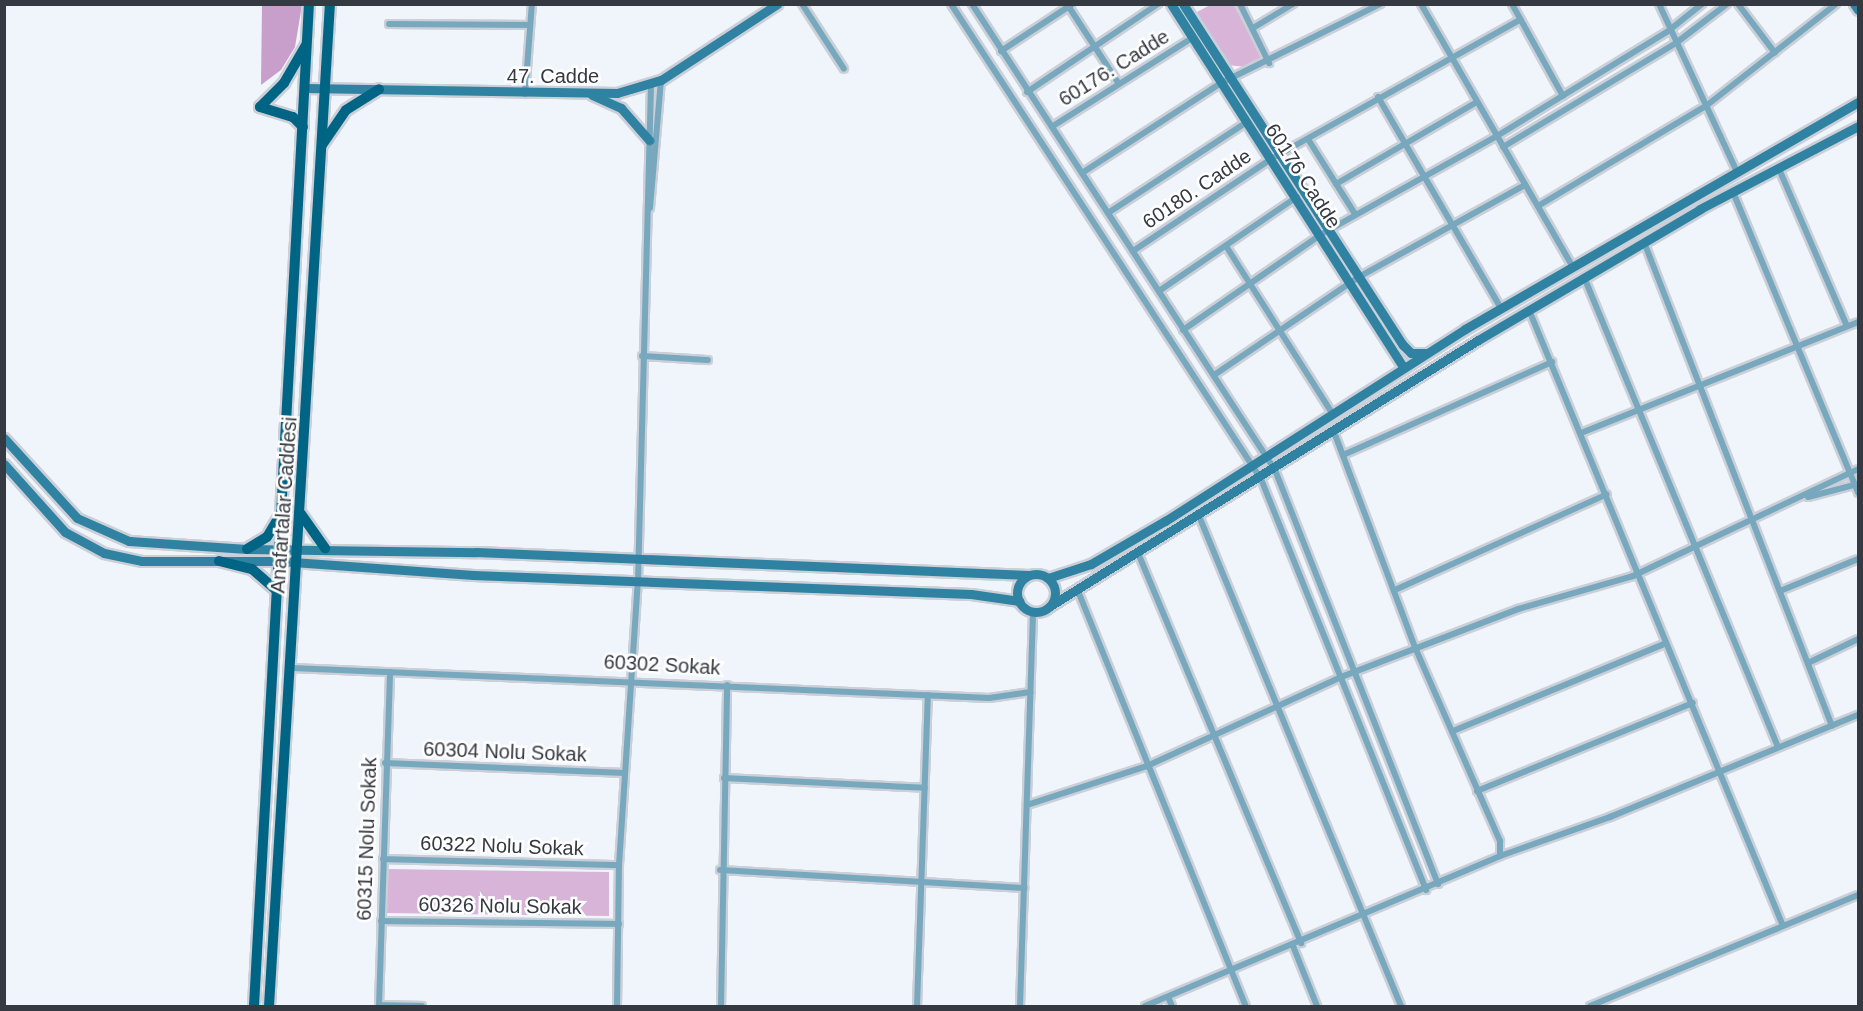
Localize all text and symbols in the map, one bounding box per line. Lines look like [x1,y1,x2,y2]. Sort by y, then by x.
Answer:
street label: 60176. Cadde [1054,25,1174,111]
street label: 47. Cadde [507,64,599,88]
street label: 60176 Cadde [1260,119,1346,233]
street label: 60180. Cadde [1138,144,1256,234]
street label: Anafartalar Caddesi [266,416,302,594]
street label: 60302 Sokak [603,650,721,680]
street label: 60304 Nolu Sokak [423,737,587,767]
street label: 60315 Nolu Sokak [352,757,382,921]
street label: 60322 Nolu Sokak [420,831,584,861]
street label: 60326 Nolu Sokak [418,893,582,919]

